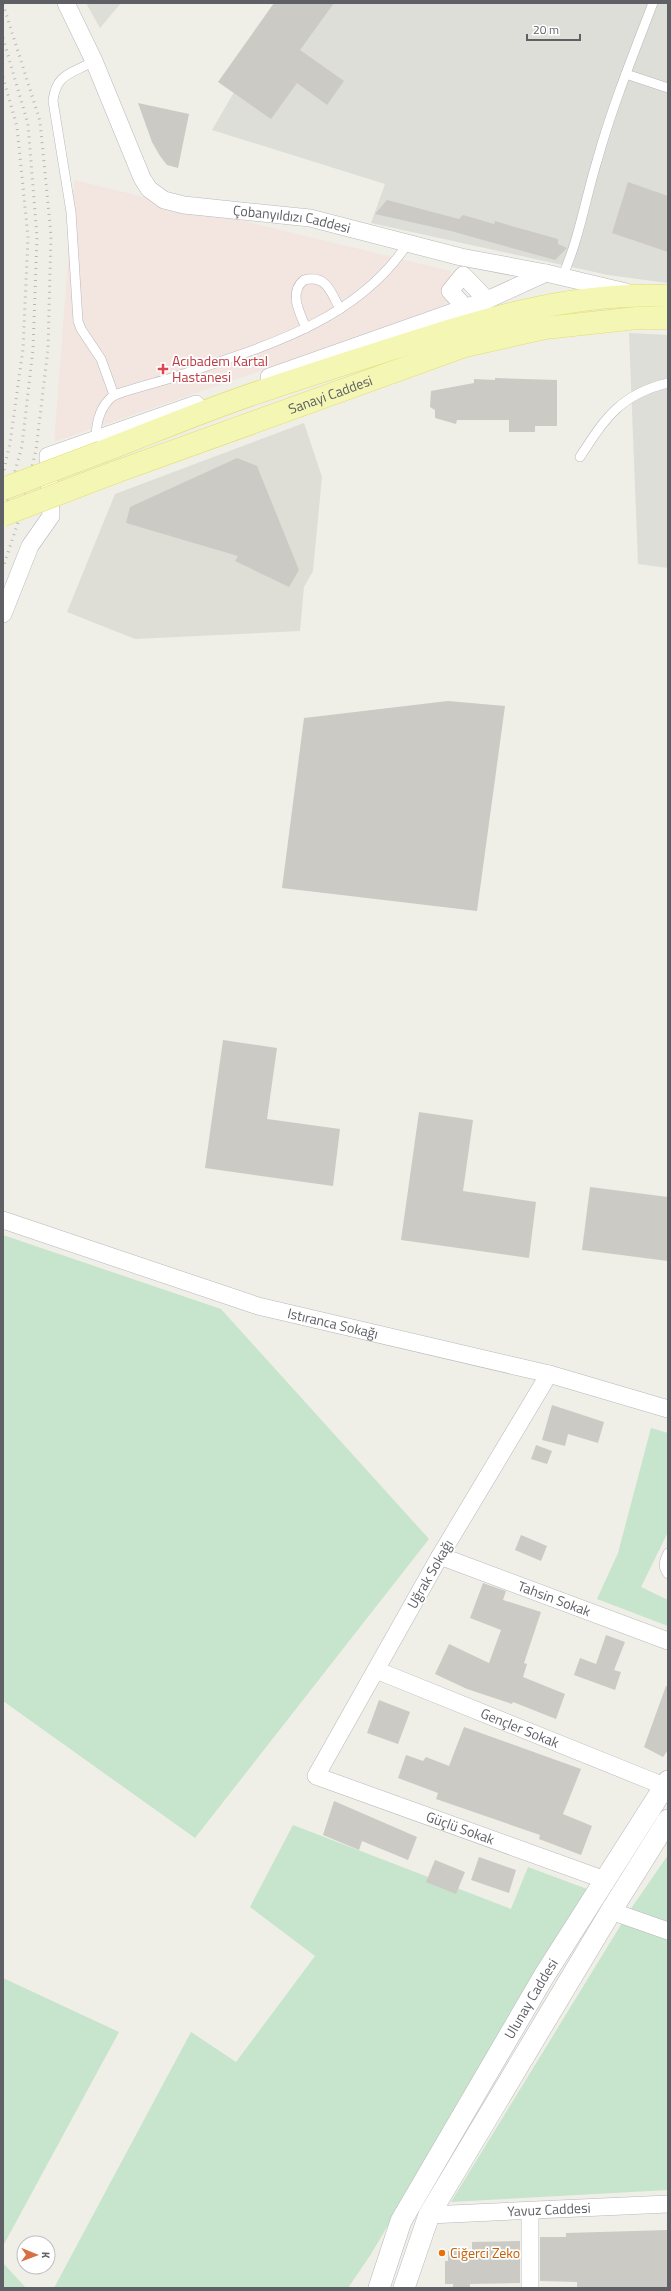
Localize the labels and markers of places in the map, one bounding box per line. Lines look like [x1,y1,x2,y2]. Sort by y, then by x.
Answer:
place label: Acıbadem Kartal Hastanesi [172,350,268,387]
marker: Acıbadem Kartal Hastanesi [157,363,169,375]
place label: Ciğerci Zeko [450,2242,520,2263]
marker: Ciğerci Zeko [437,2248,447,2258]

